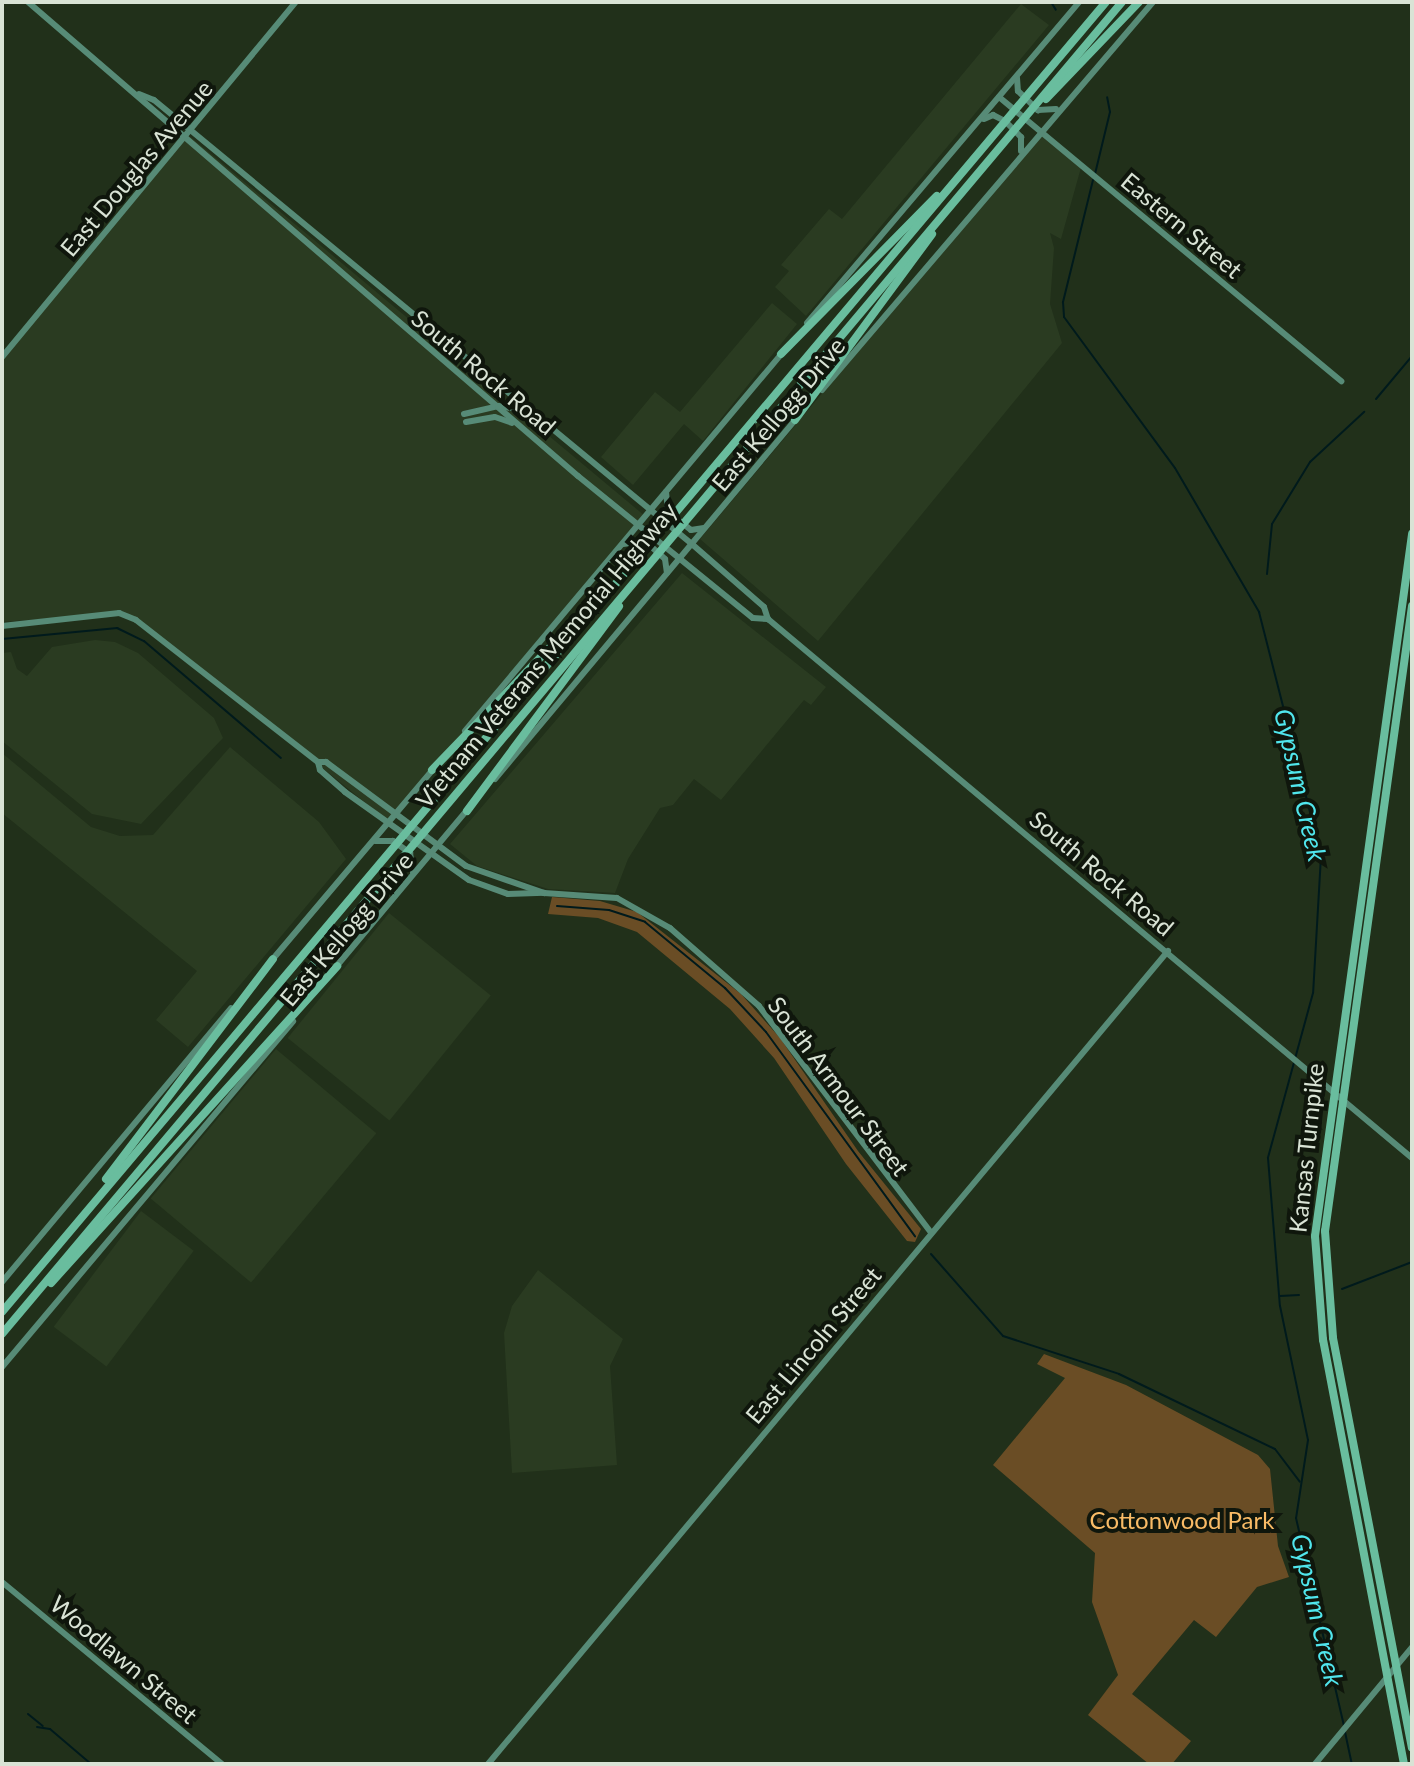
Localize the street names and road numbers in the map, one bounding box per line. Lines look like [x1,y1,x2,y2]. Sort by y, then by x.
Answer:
street label: East Douglas Avenue [54,74,218,262]
street label: Eastern Street [1116,166,1248,284]
street label: South Rock Road [406,303,562,441]
street label: East Kellogg Drive [705,331,851,497]
street label: Vietnam Veterans Memorial Highway [409,496,683,814]
street label: South Rock Road [1024,804,1180,942]
street label: East Kellogg Drive [273,846,419,1012]
street label: South Armour Street [762,990,916,1182]
street label: Kansas Turnpike [1283,1062,1329,1234]
street label: East Lincoln Street [739,1261,887,1429]
street label: Woodlawn Street [45,1589,203,1729]

